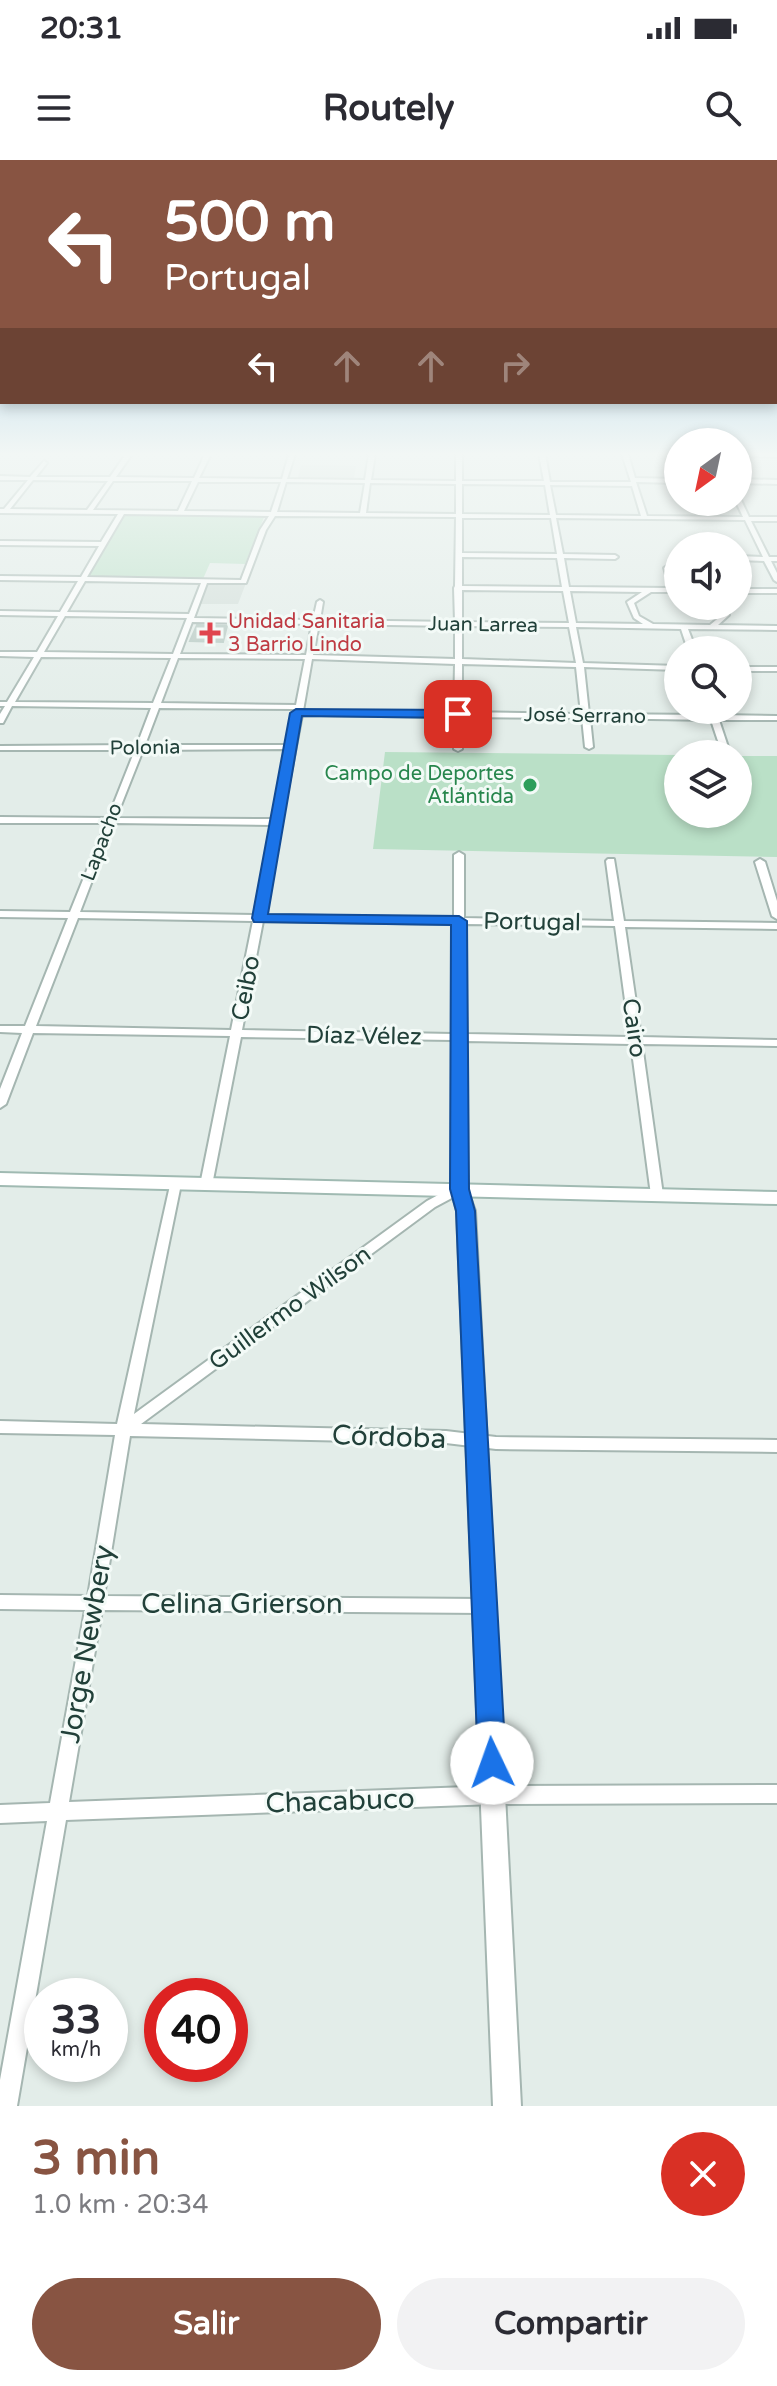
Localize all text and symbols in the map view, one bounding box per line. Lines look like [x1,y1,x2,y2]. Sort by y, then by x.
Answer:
text: 20:31 [40,10,123,47]
icon: menu [32,86,76,130]
icon: search [701,86,745,130]
text: Routely [323,87,454,130]
text: 500 m [164,189,335,256]
icon: left [32,192,136,296]
text: Portugal [164,257,311,300]
icon: left [241,344,285,388]
icon: ahead [325,344,369,388]
icon: ahead [409,344,453,388]
icon: right [493,344,537,388]
north arrow [664,428,752,516]
map controls [664,428,752,828]
button: sound [664,532,752,620]
place label: Unidad Sanitaria 3 Barrio Lindo [228,610,385,657]
street label: Juan Larrea [428,612,538,638]
marker: Unidad Sanitaria 3 Barrio Lindo [199,622,221,644]
button: search [664,636,752,724]
pin [424,680,492,748]
icon: arrive [436,692,480,736]
street label: José Serrano [524,703,646,729]
street label: Polonia [109,735,181,761]
button: layers [664,740,752,828]
place label: Campo de Deportes Atlántida [325,762,514,809]
marker: Campo de Deportes Atlántida [521,776,539,794]
street label: Lapacho [76,800,128,884]
street label: Portugal [483,907,581,937]
street label: Ceibo [226,953,266,1023]
street label: Cairo [615,996,653,1060]
street label: Díaz Vélez [306,1020,422,1052]
street label: Guillermo Wilson [203,1240,377,1376]
street label: Córdoba [331,1418,447,1456]
street label: Jorge Newbery [53,1542,121,1746]
street label: Celina Grierson [141,1587,343,1621]
position arrow [450,1721,534,1805]
street label: Chacabuco [265,1781,415,1821]
speed limit sign: 40 [144,1978,248,2082]
text: 33 [51,1996,101,2044]
text: km/h [51,2038,101,2062]
text: 3 min [32,2130,160,2188]
button: close [661,2132,745,2216]
text: 1.0 km · 20:34 [32,2189,209,2220]
button: Salir [32,2278,381,2370]
button: Compartir [397,2278,745,2370]

